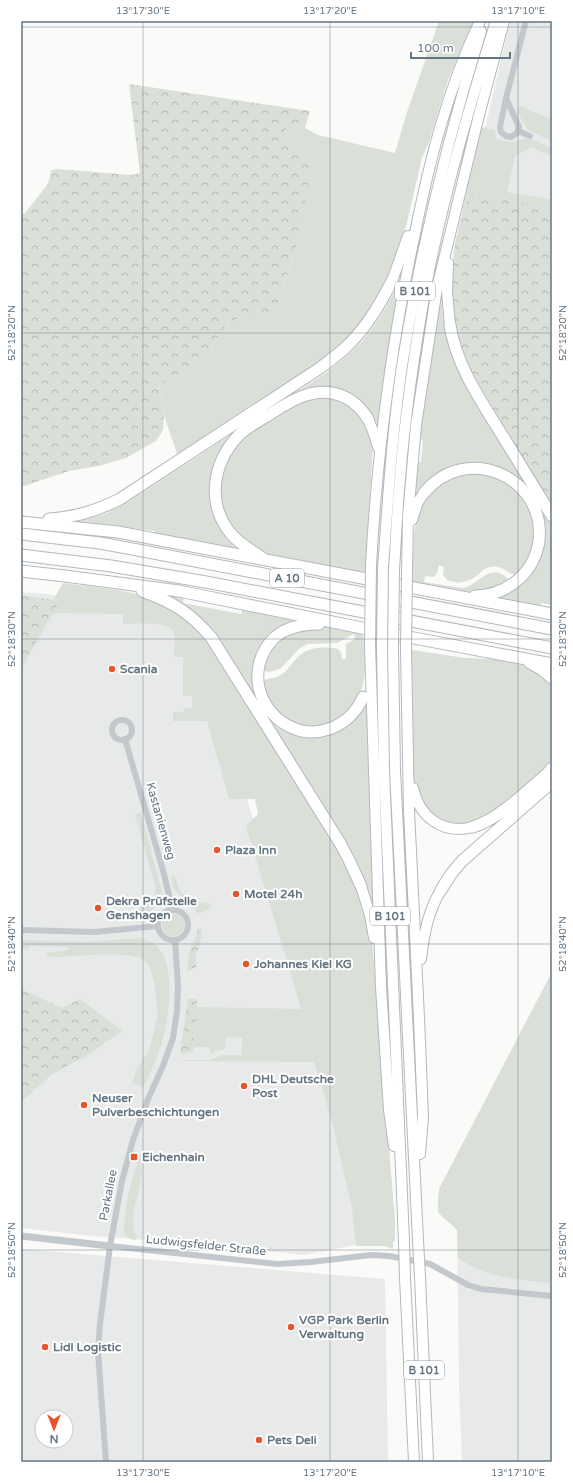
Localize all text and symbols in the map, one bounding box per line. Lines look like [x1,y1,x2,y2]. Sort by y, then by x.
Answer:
text: 13°17'30"E [116,5,170,17]
text: 13°17'20"E [303,5,357,17]
text: 13°17'10"E [491,5,545,17]
scale bar [411,34,510,60]
text: 100 m [417,41,454,55]
road number: B 101 [395,282,435,300]
text: 52°18'20"N [6,305,18,361]
text: 52°18'20"N [557,305,569,361]
road number: A 10 [270,569,304,587]
text: 52°18'30"N [6,611,18,667]
text: 52°18'30"N [557,611,569,667]
place label: Scania [120,662,158,676]
marker: Scania [107,664,117,674]
street label: Kastanienweg [143,781,179,861]
place label: Plaza Inn [225,843,276,857]
marker: Plaza Inn [212,845,222,855]
place label: Motel 24h [244,887,302,901]
marker: Motel 24h [231,889,241,899]
place label: Dekra Prüfstelle Genshagen [106,894,197,923]
marker: Dekra Prüfstelle Genshagen [93,903,103,913]
road number: B 101 [370,907,410,925]
text: 52°18'40"N [6,916,18,972]
text: 52°18'40"N [557,916,569,972]
place label: Johannes Kiel KG [253,957,352,971]
marker: Johannes Kiel KG [241,959,251,969]
place label: DHL Deutsche Post [252,1072,334,1100]
marker: DHL Deutsche Post [239,1081,249,1091]
place label: Neuser Pulverbeschichtungen [92,1091,219,1120]
marker: Neuser Pulverbeschichtungen [79,1100,89,1110]
place label: Eichenhain [142,1150,205,1164]
marker: Eichenhain [129,1152,139,1162]
street label: Parkallee [96,1168,120,1222]
text: 52°18'50"N [6,1222,18,1278]
text: 52°18'50"N [557,1222,569,1278]
street label: Ludwigsfelder Straße [145,1232,267,1258]
place label: VGP Park Berlin Verwaltung [299,1313,389,1342]
marker: VGP Park Berlin Verwaltung [286,1322,296,1332]
place label: Lidl Logistic [53,1340,122,1355]
marker: Lidl Logistic [40,1342,50,1352]
road number: B 101 [404,1361,444,1379]
north arrow [34,1409,74,1449]
text: N [50,1432,58,1445]
place label: Pets Deli [267,1433,317,1447]
marker: Pets Deli [254,1435,264,1445]
text: 13°17'30"E [116,1467,170,1479]
text: 13°17'20"E [303,1467,357,1479]
text: 13°17'10"E [491,1467,545,1479]

